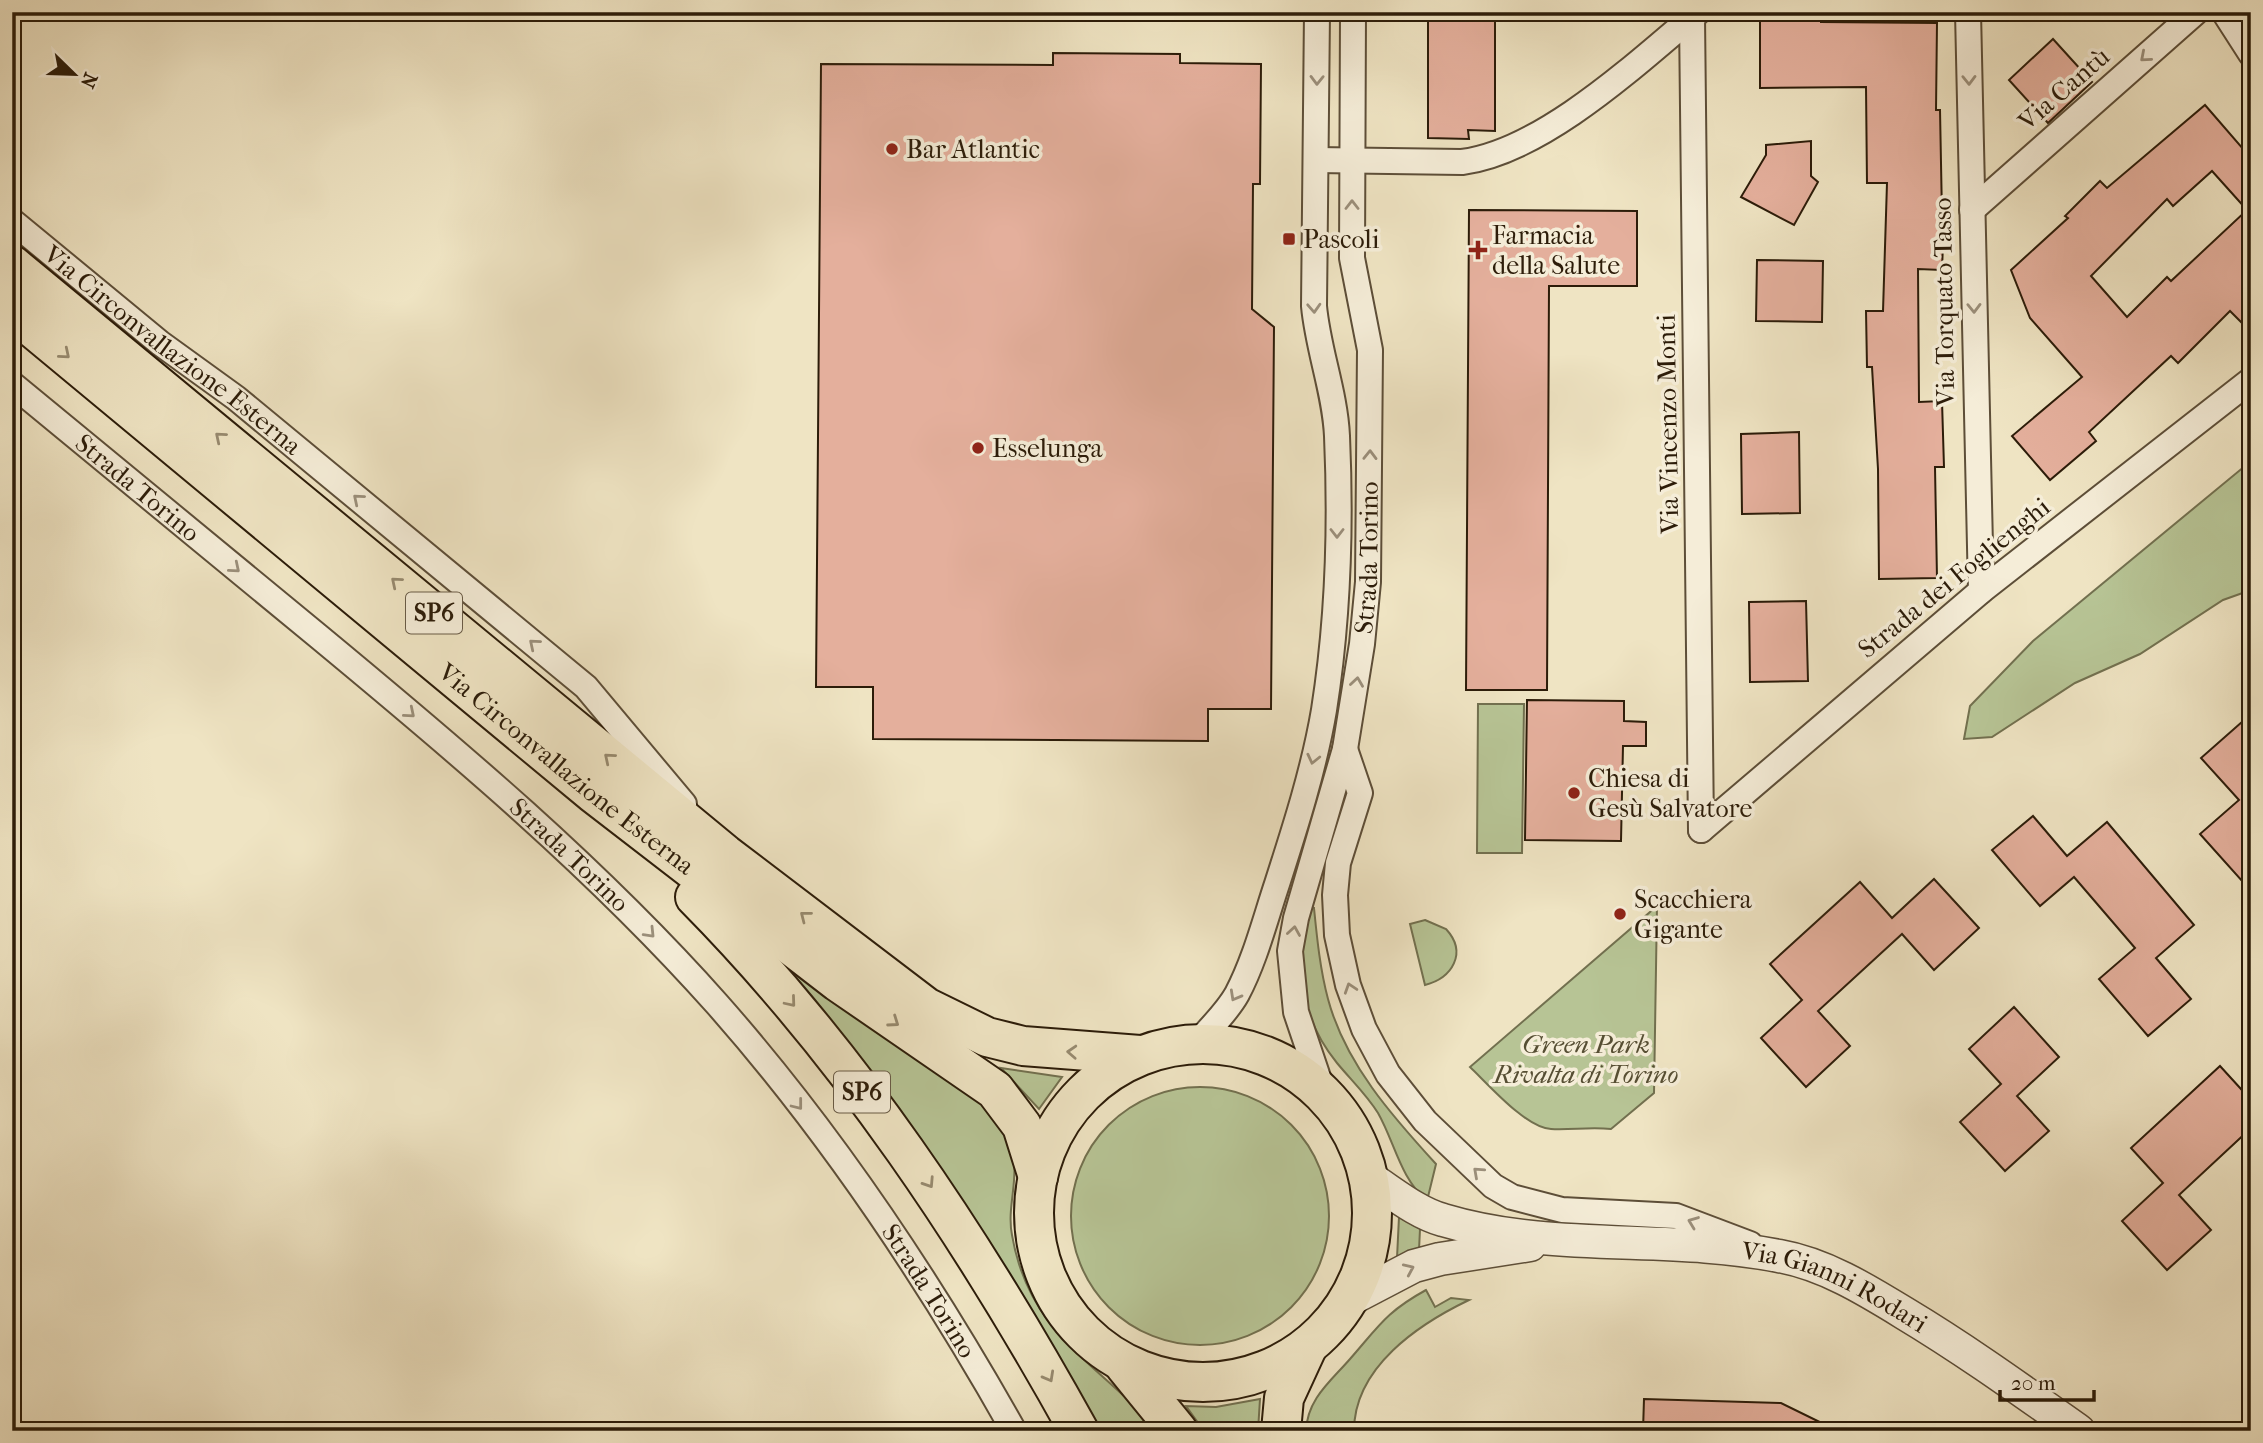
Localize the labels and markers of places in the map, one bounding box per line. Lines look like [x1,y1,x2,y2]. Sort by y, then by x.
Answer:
place label: Bar Atlantic [906,134,1040,165]
marker: Bar Atlantic [884,141,900,157]
place label: Farmacia della Salute [1492,220,1620,281]
place label: Pascoli [1303,224,1380,255]
marker: Pascoli [1281,231,1297,247]
marker: Farmacia della Salute [1470,242,1486,258]
place label: Esselunga [992,433,1104,464]
marker: Esselunga [970,440,986,456]
place label: Chiesa di Gesù Salvatore [1588,763,1752,824]
marker: Chiesa di Gesù Salvatore [1566,785,1582,801]
place label: Scacchiera Gigante [1634,884,1753,945]
marker: Scacchiera Gigante [1612,906,1628,922]

